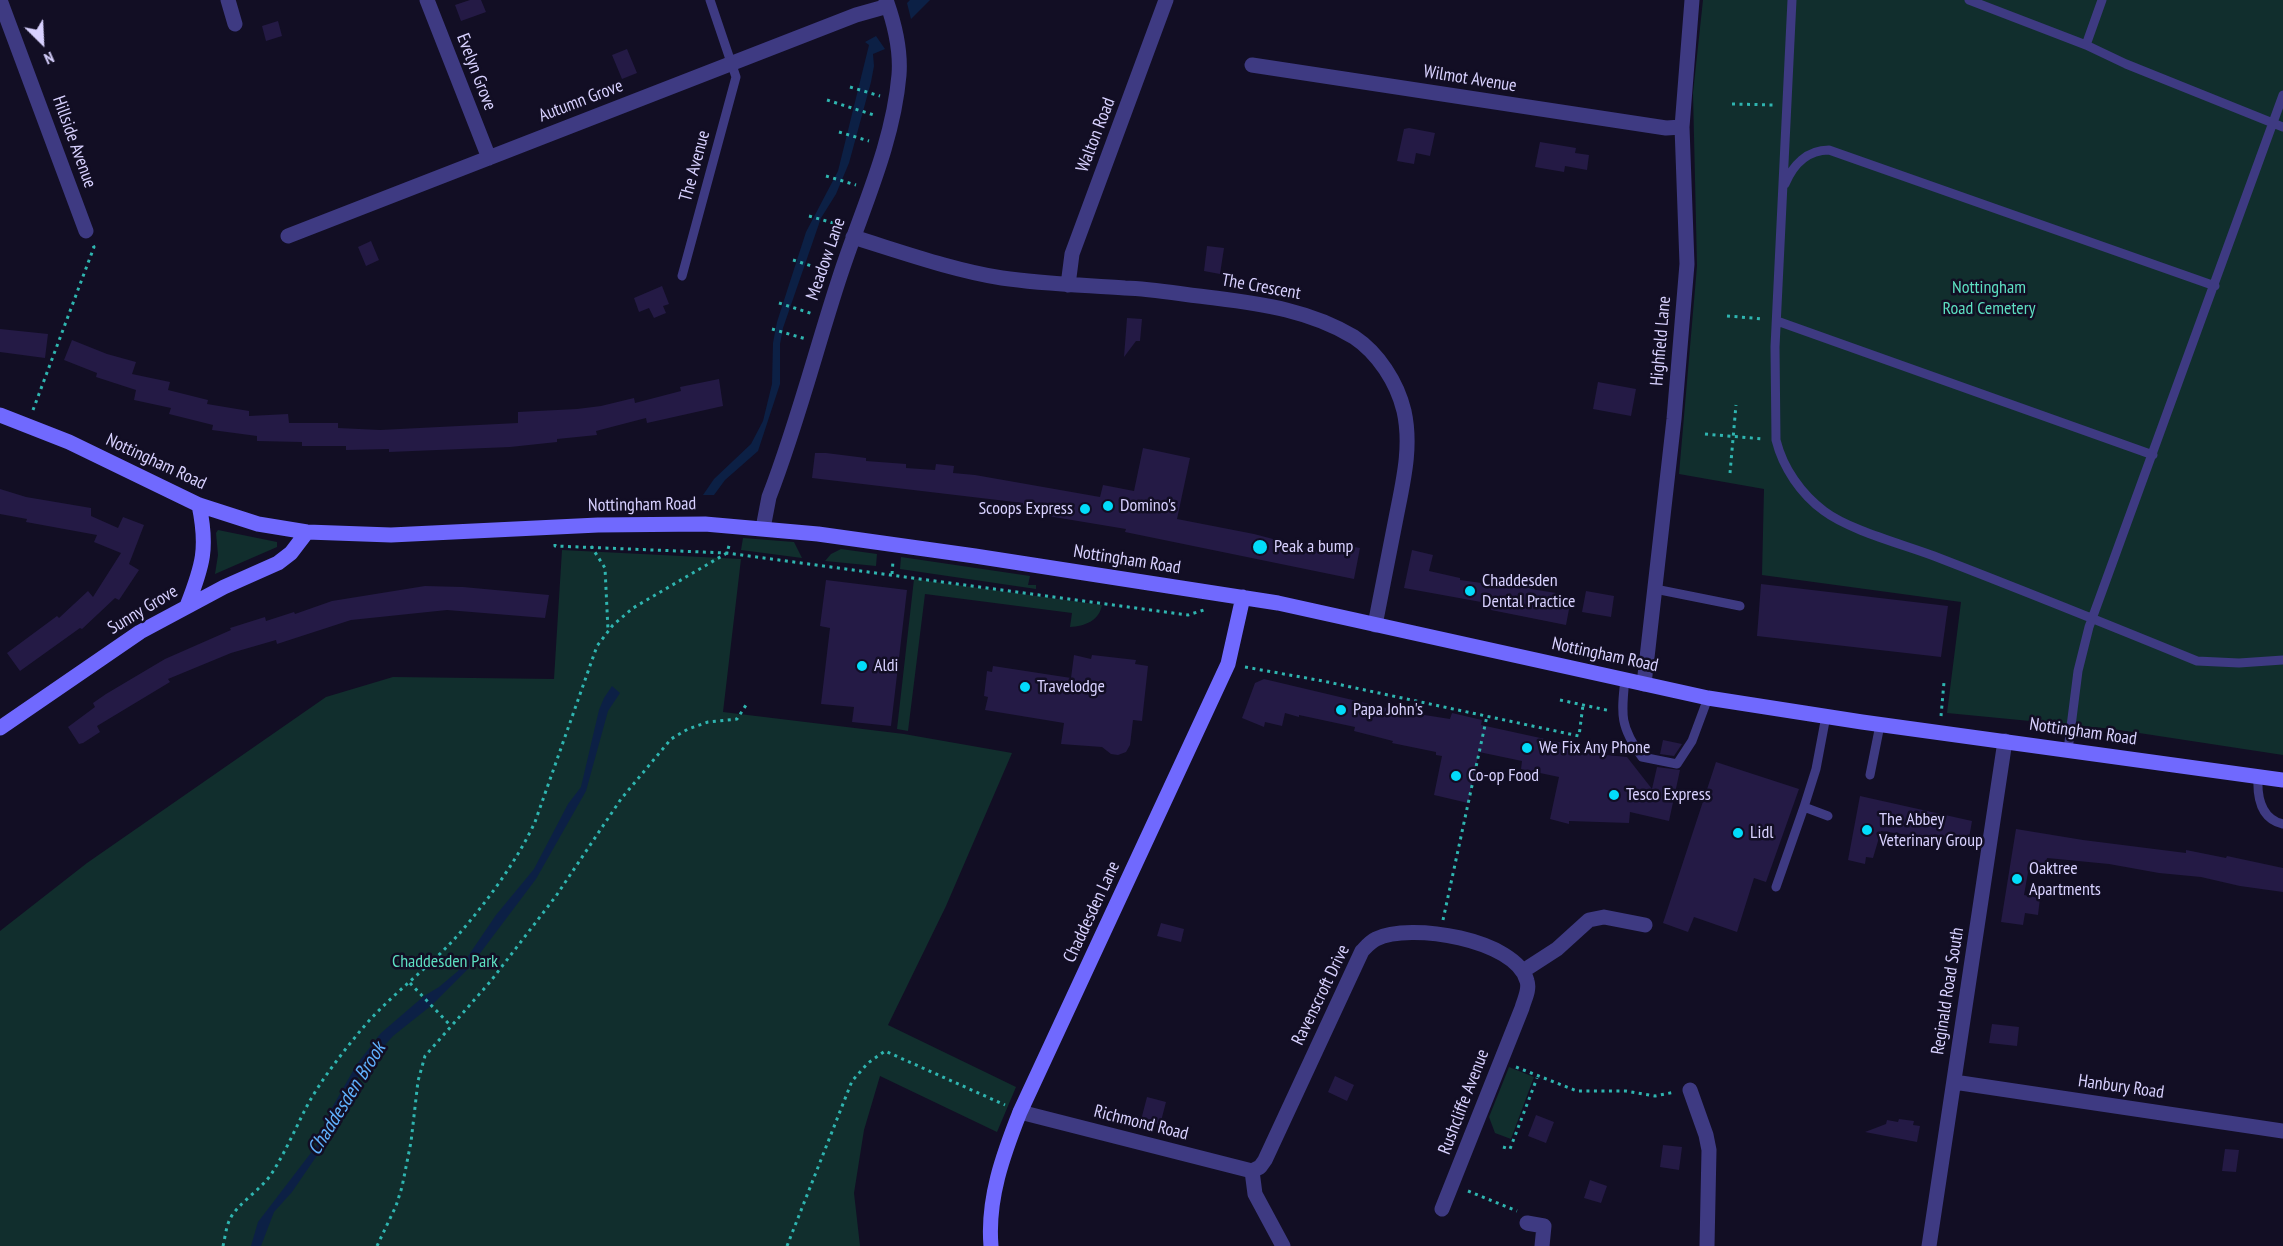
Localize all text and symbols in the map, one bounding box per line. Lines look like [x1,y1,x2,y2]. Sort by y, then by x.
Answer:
north arrow [12,12,72,72]
street label: Evelyn Grove [451,30,501,114]
text: N [41,48,57,69]
street label: Wilmot Avenue [1422,61,1518,97]
street label: Autumn Grove [536,75,626,127]
street label: Hillside Avenue [47,93,101,191]
street label: Walton Road [1072,95,1120,175]
street label: The Avenue [675,128,715,204]
street label: Meadow Lane [802,215,850,303]
street label: The Crescent [1220,269,1302,305]
park label: Nottingham Road Cemetery [1943,277,2035,320]
street label: Highfield Lane [1646,295,1676,387]
street label: Nottingham Road [102,429,210,495]
street label: Nottingham Road [588,493,696,517]
place label: Domino's [1120,495,1176,517]
place label: Scoops Express [978,498,1073,520]
marker: Domino's [1101,499,1115,513]
marker: Scoops Express [1078,502,1092,516]
place label: Peak a bump [1274,536,1353,558]
marker: Peak a bump [1251,538,1269,556]
street label: Nottingham Road [1072,541,1182,579]
place label: Chaddesden Dental Practice [1482,570,1576,612]
street label: Sunny Grove [104,581,182,639]
marker: Chaddesden Dental Practice [1463,584,1477,598]
street label: Nottingham Road [1550,633,1660,677]
place label: Aldi [874,655,898,677]
marker: Aldi [855,659,869,673]
place label: Travelodge [1037,676,1105,698]
marker: Travelodge [1018,680,1032,694]
place label: Papa John's [1353,699,1423,721]
marker: Papa John's [1334,703,1348,717]
street label: Nottingham Road [2028,714,2138,750]
place label: We Fix Any Phone [1539,737,1650,759]
marker: We Fix Any Phone [1520,741,1534,755]
place label: Co-op Food [1468,765,1539,787]
marker: Co-op Food [1449,769,1463,783]
place label: Tesco Express [1626,784,1711,806]
marker: Tesco Express [1607,788,1621,802]
place label: The Abbey Veterinary Group [1879,809,1983,852]
place label: Lidl [1750,822,1773,844]
marker: The Abbey Veterinary Group [1860,823,1874,837]
marker: Lidl [1731,826,1745,840]
street label: Chaddesden Lane [1059,858,1125,966]
place label: Oaktree Apartments [2029,858,2101,900]
marker: Oaktree Apartments [2010,872,2024,886]
street label: Reginald Road South [1927,926,1969,1056]
street label: Ravenscroft Drive [1287,941,1355,1049]
park label: Chaddesden Park [392,951,498,973]
water label: Chaddesden Brook [303,1038,391,1160]
street label: Rushcliffe Avenue [1434,1046,1494,1158]
street label: Hanbury Road [2077,1070,2165,1104]
street label: Richmond Road [1092,1101,1190,1145]

